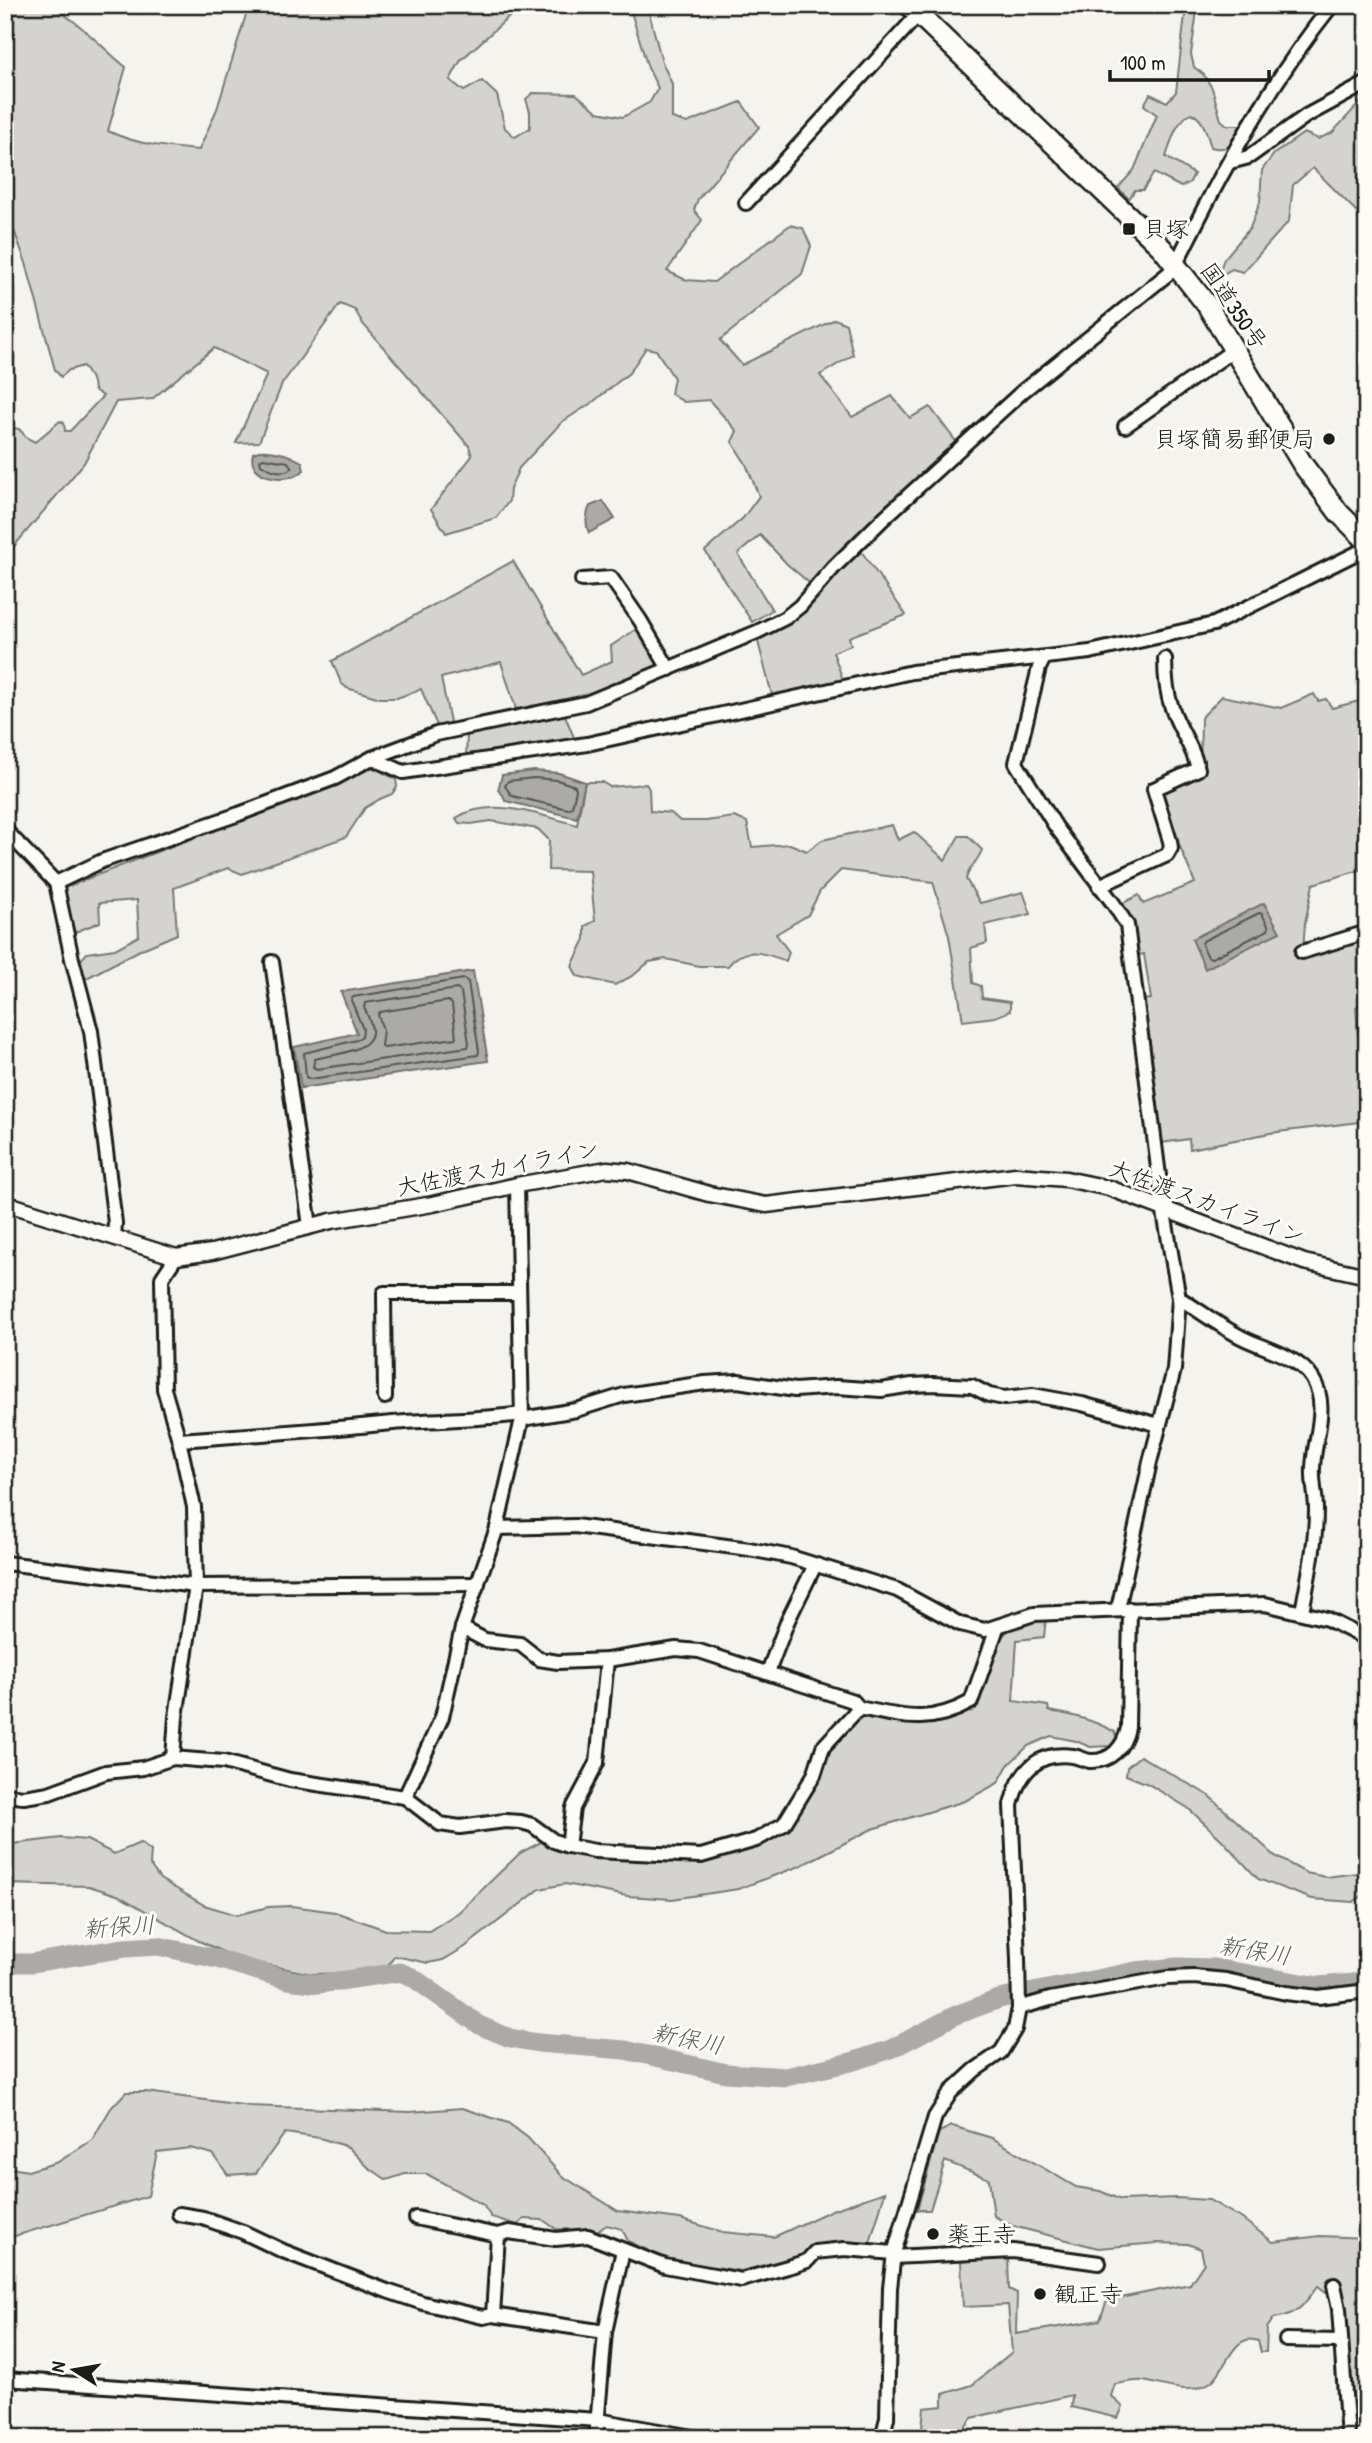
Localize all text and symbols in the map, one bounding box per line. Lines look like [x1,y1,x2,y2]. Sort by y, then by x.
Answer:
scale bar [1110,38,1269,82]
text: 100 m [1120,48,1166,77]
place label: 貝塚 [1143,213,1189,244]
marker: 貝塚 [1121,221,1137,237]
street label: 国道350号 [1194,256,1275,356]
place label: 貝塚簡易郵便局 [1154,423,1315,454]
marker: 貝塚簡易郵便局 [1321,431,1337,447]
street label: 大佐渡スカイライン [394,1133,602,1202]
street label: 大佐渡スカイライン [1105,1152,1309,1251]
water label: 新保川 [82,1908,156,1944]
water label: 新保川 [1217,1929,1293,1971]
water label: 新保川 [650,2015,727,2061]
place label: 薬王寺 [947,2218,1016,2249]
marker: 薬王寺 [925,2226,941,2242]
place label: 観正寺 [1054,2278,1123,2309]
marker: 観正寺 [1032,2286,1048,2302]
north arrow [38,2334,108,2404]
text: N [44,2359,71,2374]

